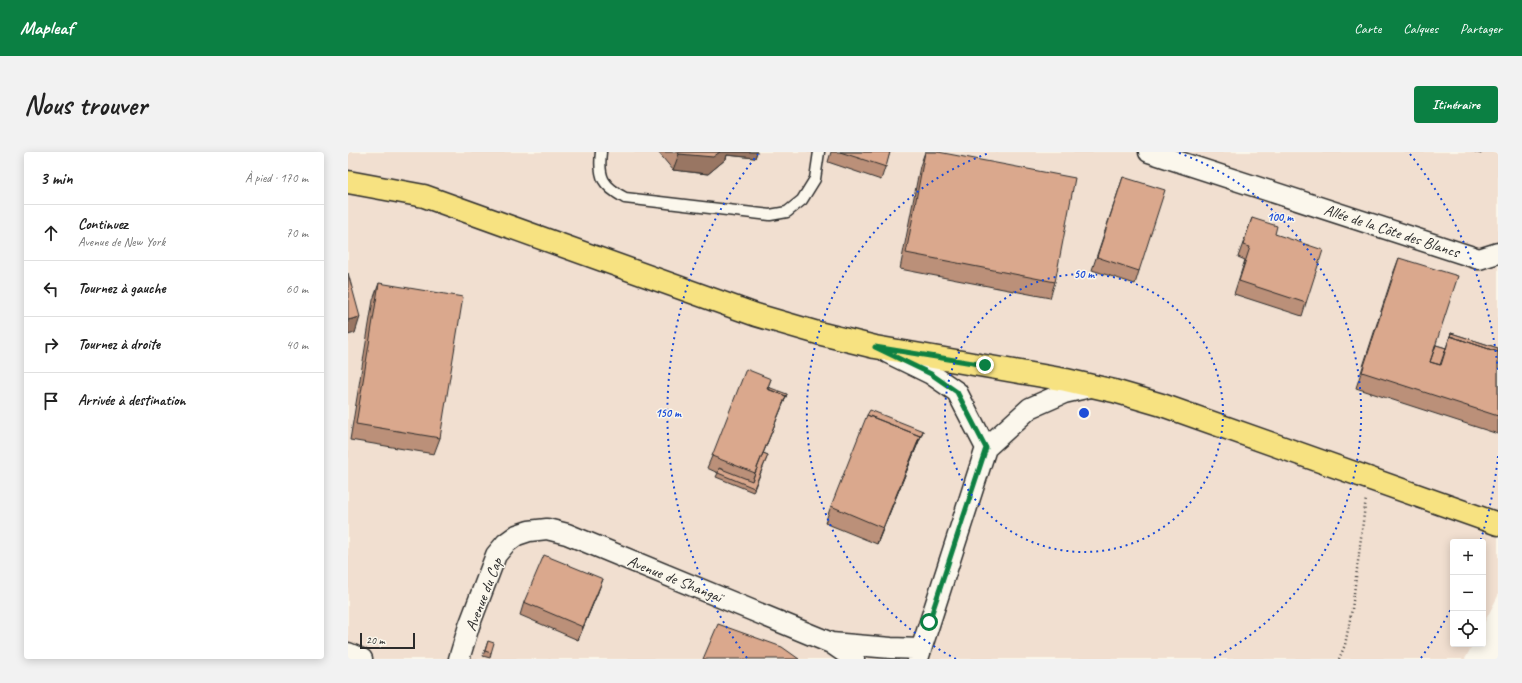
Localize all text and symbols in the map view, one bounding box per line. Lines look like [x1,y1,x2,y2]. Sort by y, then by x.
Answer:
text: Mapleaf [20,16,73,40]
text: Carte [1354,20,1381,37]
text: Calques [1403,20,1438,37]
text: Partager [1460,20,1502,37]
button: Itinéraire [1414,86,1498,123]
text: Nous trouver [24,87,147,122]
text: 3 min [40,168,73,189]
text: À pied · 170 m [245,170,308,186]
street label: Allée de la Côte des Blancs [1322,200,1463,263]
text: 100 m [1267,209,1294,225]
text: Continuez [78,215,128,234]
icon: ahead [40,222,62,244]
text: 70 m [286,225,308,241]
text: Avenue de New York [78,234,165,250]
text: 50 m [1074,266,1095,282]
icon: left [40,278,62,300]
text: Tournez à gauche [78,279,165,298]
text: 60 m [286,281,308,297]
icon: right [40,334,62,356]
text: Tournez à droite [78,335,160,354]
text: 40 m [286,337,308,353]
route end [976,356,994,374]
icon: arrive [40,390,62,412]
text: Arrivée à destination [78,391,186,410]
text: 150 m [655,405,682,421]
centre of rings [1077,406,1091,420]
map controls [1450,539,1486,647]
button: + [1450,539,1486,575]
street label: Avenue de Shangaï [624,551,728,608]
street label: Avenue du Cap [461,554,507,634]
button: − [1450,575,1486,611]
button: locate [1450,611,1486,647]
route start [920,613,938,631]
scale bar [360,631,415,650]
text: 20 m [366,633,385,647]

